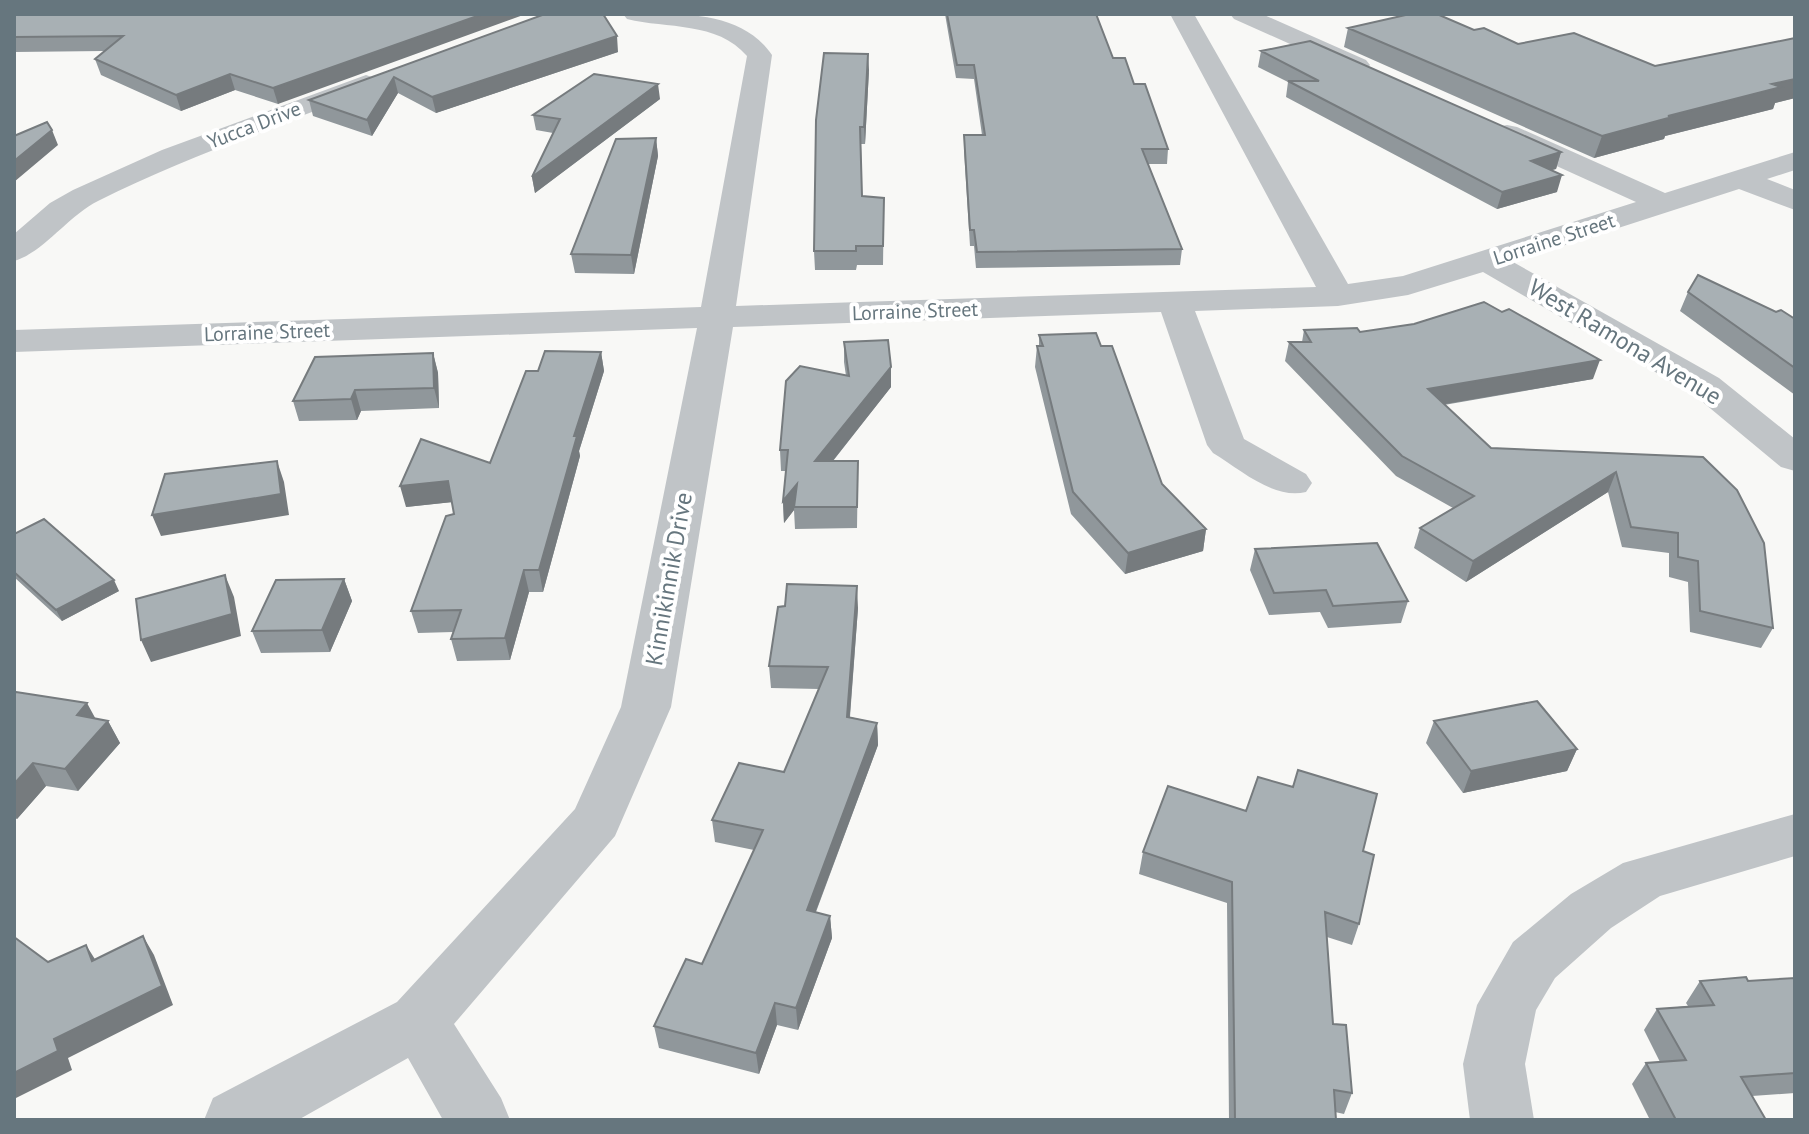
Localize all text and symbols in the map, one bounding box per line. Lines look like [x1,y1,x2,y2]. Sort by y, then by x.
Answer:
street label: Yucca Drive [204,95,304,155]
street label: Lorraine Street [1490,207,1618,271]
street label: West Ramona Avenue [1523,272,1727,411]
street label: Lorraine Street [851,296,979,326]
street label: Lorraine Street [203,317,331,347]
street label: Kinnikinnik Drive [638,490,699,668]

